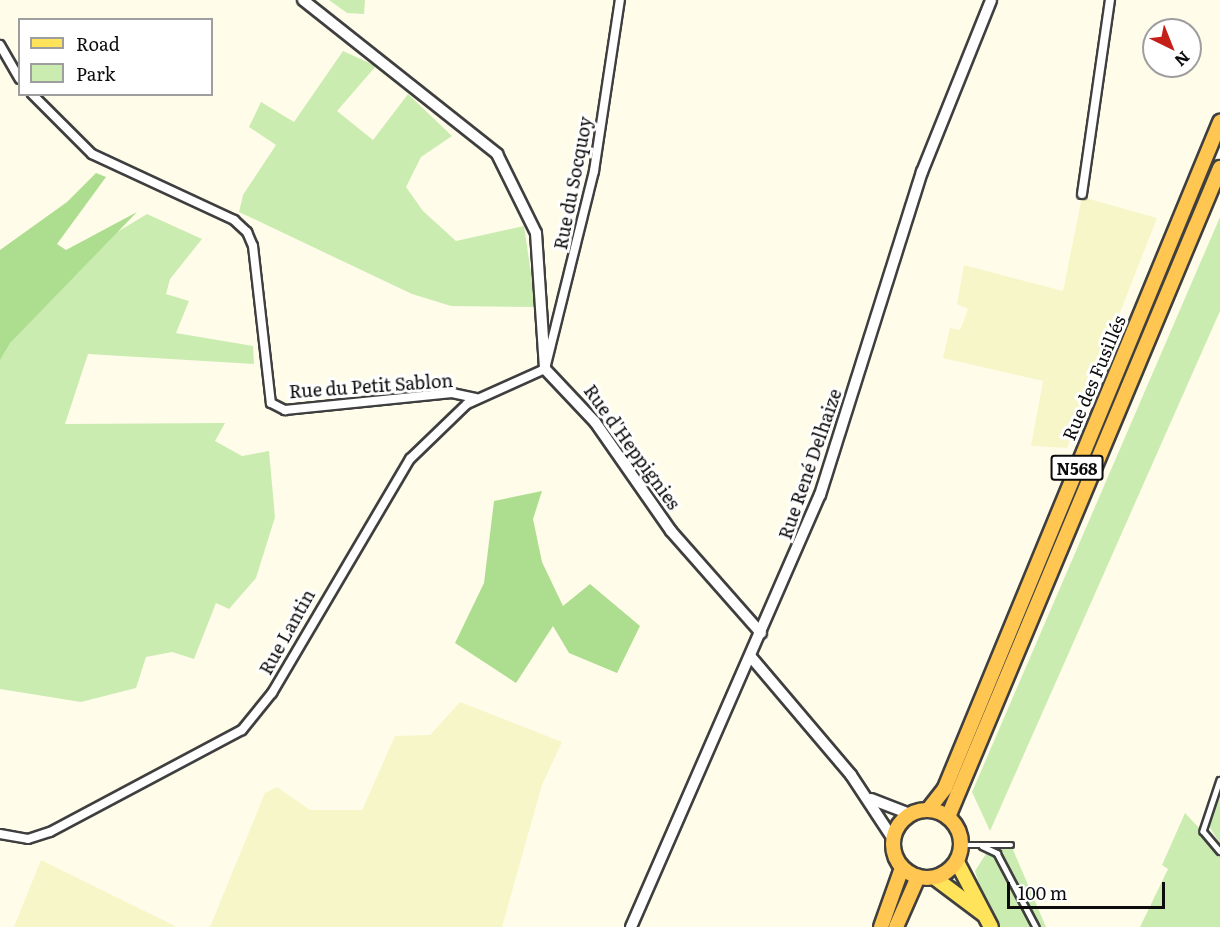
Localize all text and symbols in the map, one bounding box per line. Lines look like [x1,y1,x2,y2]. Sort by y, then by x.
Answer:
legend [18,18,213,96]
north arrow [1142,18,1202,78]
text: Road [76,30,120,57]
text: N [1170,46,1196,73]
text: Park [76,60,115,87]
street label: Rue du Socquoy [549,115,597,251]
street label: Rue des Fusillés [1058,312,1130,444]
street label: Rue du Petit Sablon [288,369,454,403]
street label: Rue d'Heppignies [579,380,685,514]
street label: Rue René Delhaize [774,386,846,542]
road number: N568 [1050,455,1104,481]
street label: Rue Lantin [255,586,319,678]
scale bar [1010,870,1168,908]
text: 100 m [1018,879,1067,906]

